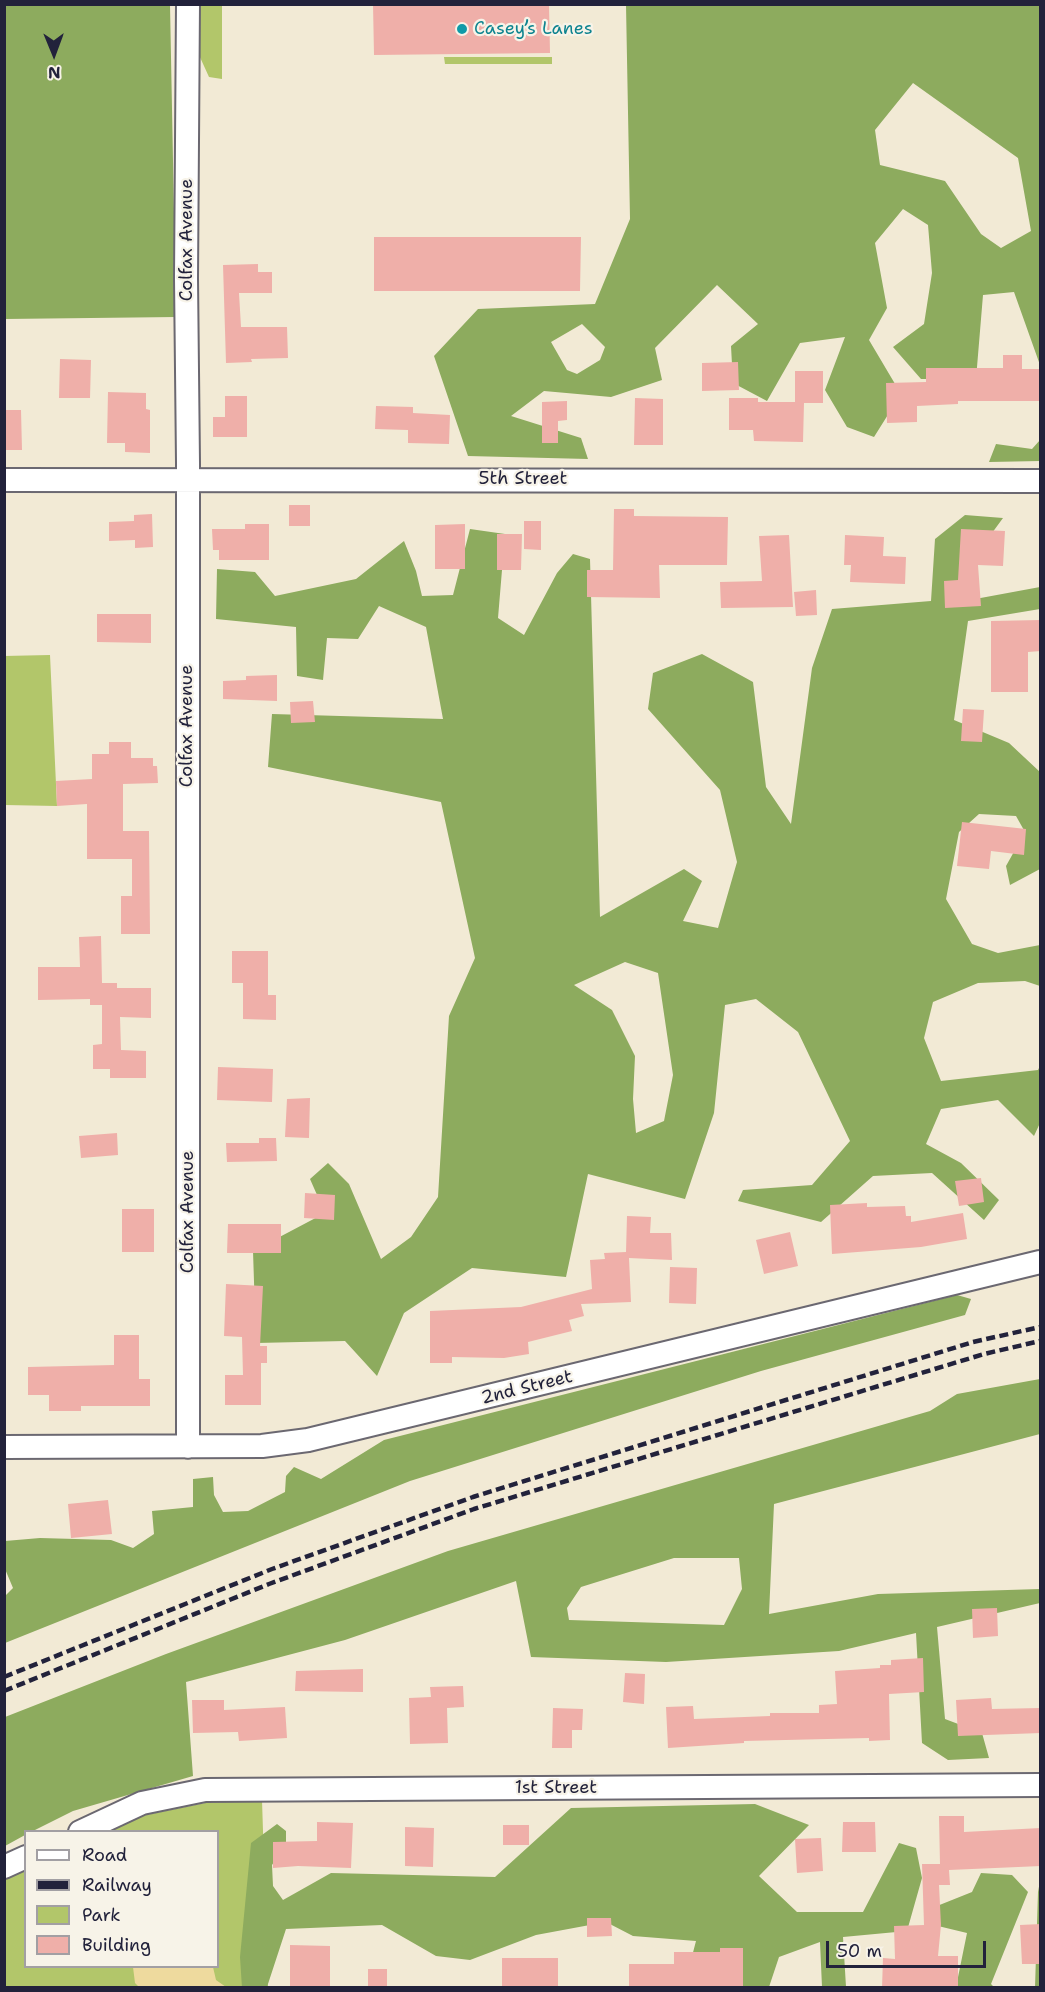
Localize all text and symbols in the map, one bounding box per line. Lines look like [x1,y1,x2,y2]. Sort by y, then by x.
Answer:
place label: Casey’s Lanes [474,18,593,40]
marker: Casey’s Lanes [455,22,469,36]
north arrow [24,24,84,84]
text: N [48,62,61,83]
street label: Colfax Avenue [176,179,198,301]
street label: 5th Street [479,468,567,490]
street label: Colfax Avenue [176,665,198,787]
street label: Colfax Avenue [177,1151,199,1273]
street label: 2nd Street [479,1366,575,1410]
street label: 1st Street [515,1777,597,1799]
legend [24,1830,219,1968]
text: Road [82,1843,127,1867]
text: Railway [82,1873,152,1897]
text: Park [82,1903,121,1927]
scale bar [829,1929,990,1967]
text: Building [82,1933,151,1957]
text: 50 m [837,1939,882,1963]

